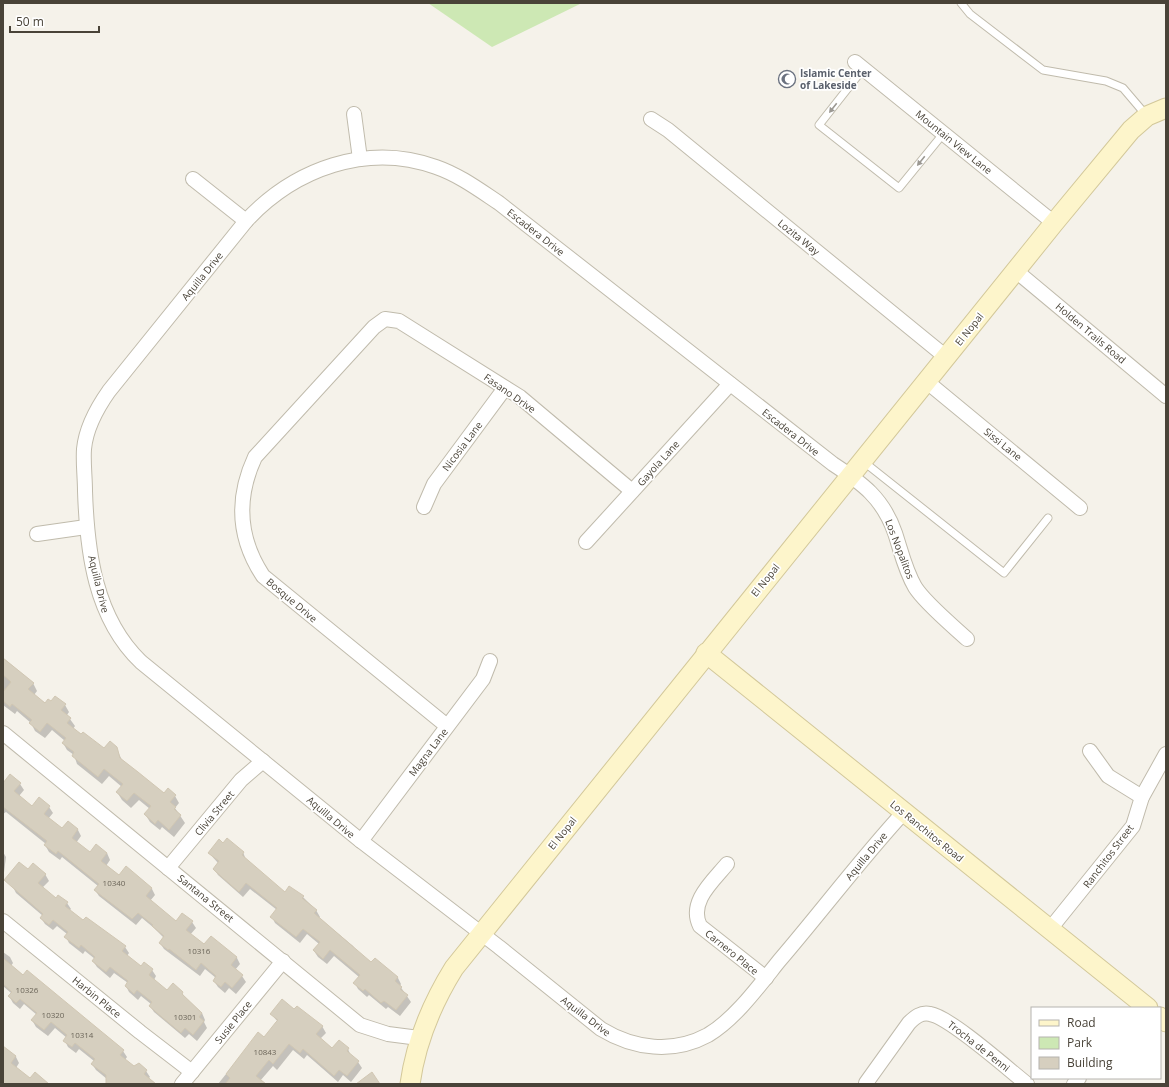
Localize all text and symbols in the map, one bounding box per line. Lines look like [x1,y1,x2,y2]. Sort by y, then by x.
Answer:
scale bar [10,8,99,34]
text: 50 m [16,13,44,30]
place label: Islamic Center of Lakeside [800,66,872,92]
mosque icon: Islamic Center of Lakeside [777,69,797,89]
one-way arrow [828,103,837,114]
street label: Mountain View Lane [913,107,995,177]
one-way arrow [917,156,926,166]
street label: Escadera Drive [504,205,568,259]
street label: Lozita Way [775,216,824,259]
street label: Aquilla Drive [178,248,226,303]
street label: Holden Trails Road [1053,299,1129,367]
street label: El Nopal [951,310,987,348]
street label: Fasano Drive [481,370,539,416]
street label: Escadera Drive [759,405,823,459]
street label: Nicosia Lane [439,418,486,474]
street label: Sissi Lane [981,424,1025,464]
street label: Gayola Lane [634,437,683,489]
street label: Los Nopalitos [882,517,918,581]
street label: Aquilla Drive [85,554,113,615]
street label: El Nopal [747,561,783,599]
street label: Bosque Drive [264,575,321,626]
street label: Magna Lane [405,725,451,779]
street label: Clivia Street [191,787,237,839]
street label: Aquilla Drive [304,793,358,842]
street label: Los Ranchitos Road [887,797,967,865]
street label: El Nopal [544,814,580,852]
street label: Ranchitos Street [1079,821,1137,891]
street label: Aquilla Drive [842,829,891,883]
street label: Santana Street [175,871,237,925]
house number: 10340 [103,877,126,888]
street label: Carnero Place [702,926,762,978]
house number: 10316 [188,945,211,956]
street label: Harbin Place [70,973,125,1021]
house number: 10326 [16,984,39,995]
street label: Aquilla Drive [558,993,614,1040]
street label: Susie Place [211,997,255,1046]
legend [1031,1007,1161,1079]
house number: 10320 [42,1009,65,1020]
house number: 10301 [174,1011,196,1022]
text: Road [1067,1014,1096,1031]
street label: Trocha de Penni [945,1017,1013,1075]
house number: 10314 [71,1029,94,1040]
text: Park [1067,1034,1093,1051]
house number: 10843 [254,1046,277,1057]
text: Building [1067,1054,1113,1071]

